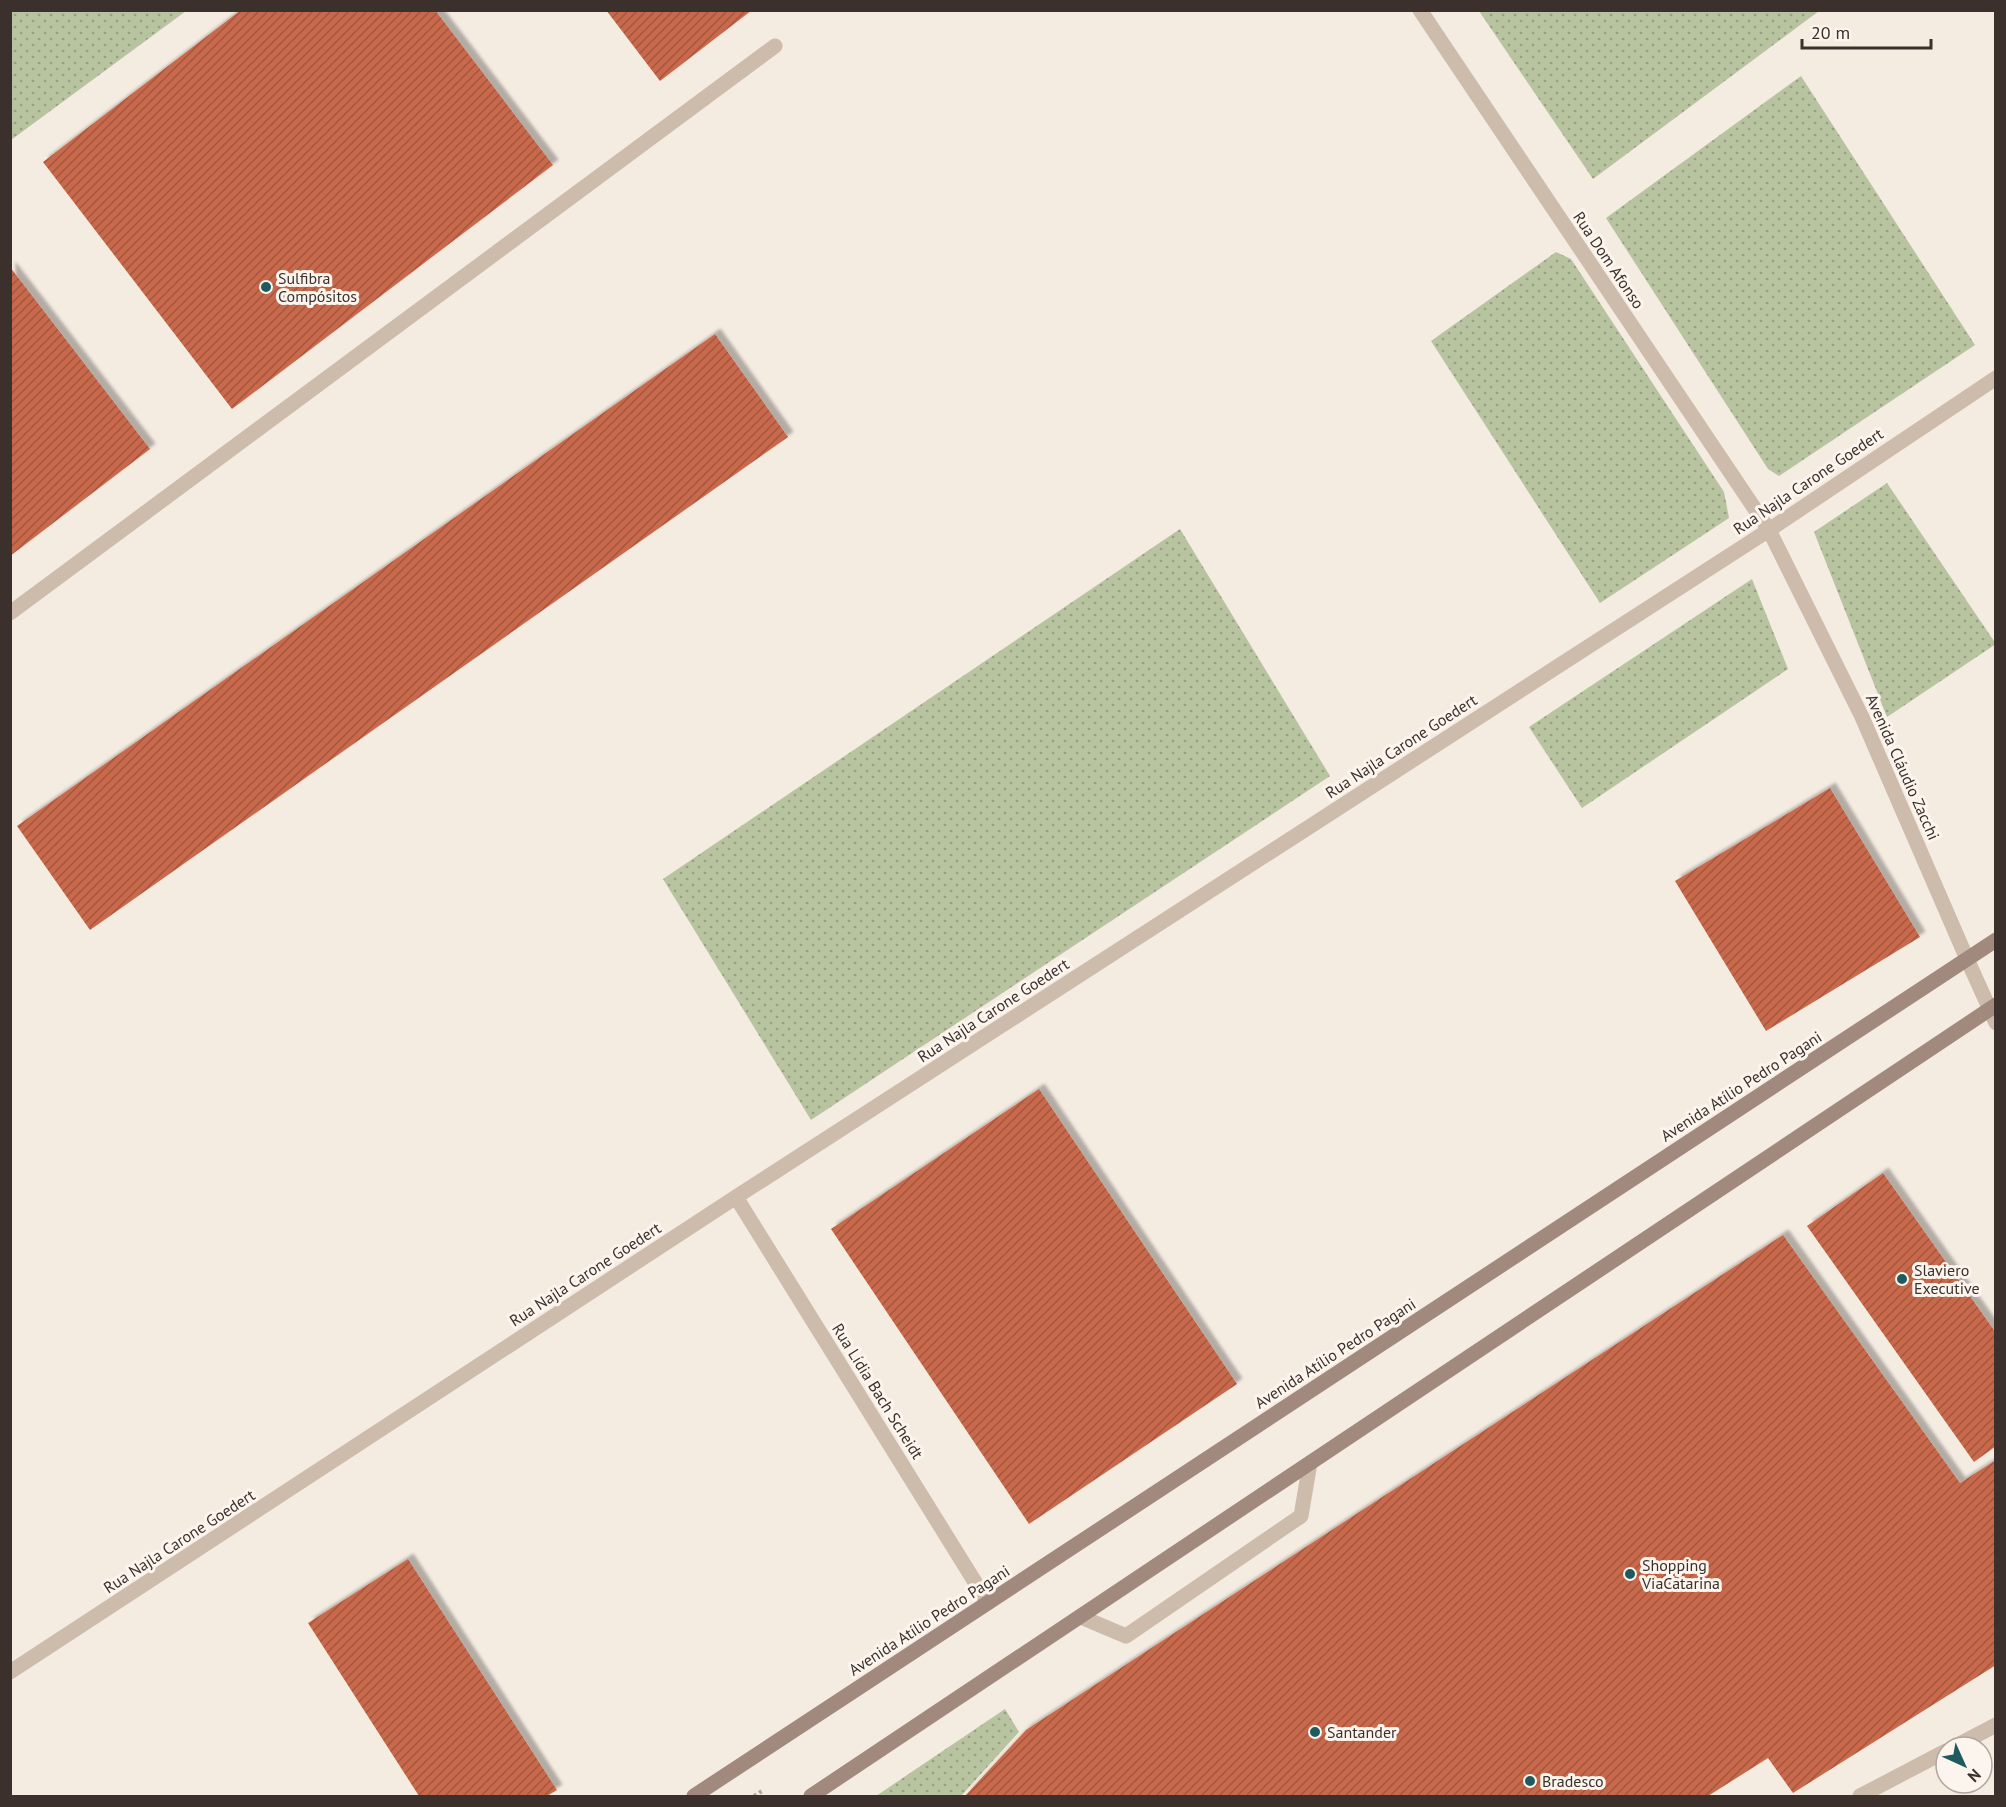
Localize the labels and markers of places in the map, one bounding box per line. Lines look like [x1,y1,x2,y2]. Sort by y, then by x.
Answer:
place label: Sulfibra Compósitos [278,268,357,306]
marker: Sulfibra Compósitos [259,280,273,294]
place label: Slaviero Executive [1914,1260,1980,1298]
marker: Slaviero Executive [1895,1272,1909,1286]
place label: Shopping ViaCatarina [1641,1555,1720,1593]
marker: Shopping ViaCatarina [1623,1567,1637,1581]
place label: Santander [1327,1722,1397,1742]
marker: Santander [1308,1725,1322,1739]
place label: Bradesco [1542,1771,1604,1791]
marker: Bradesco [1523,1774,1537,1788]

